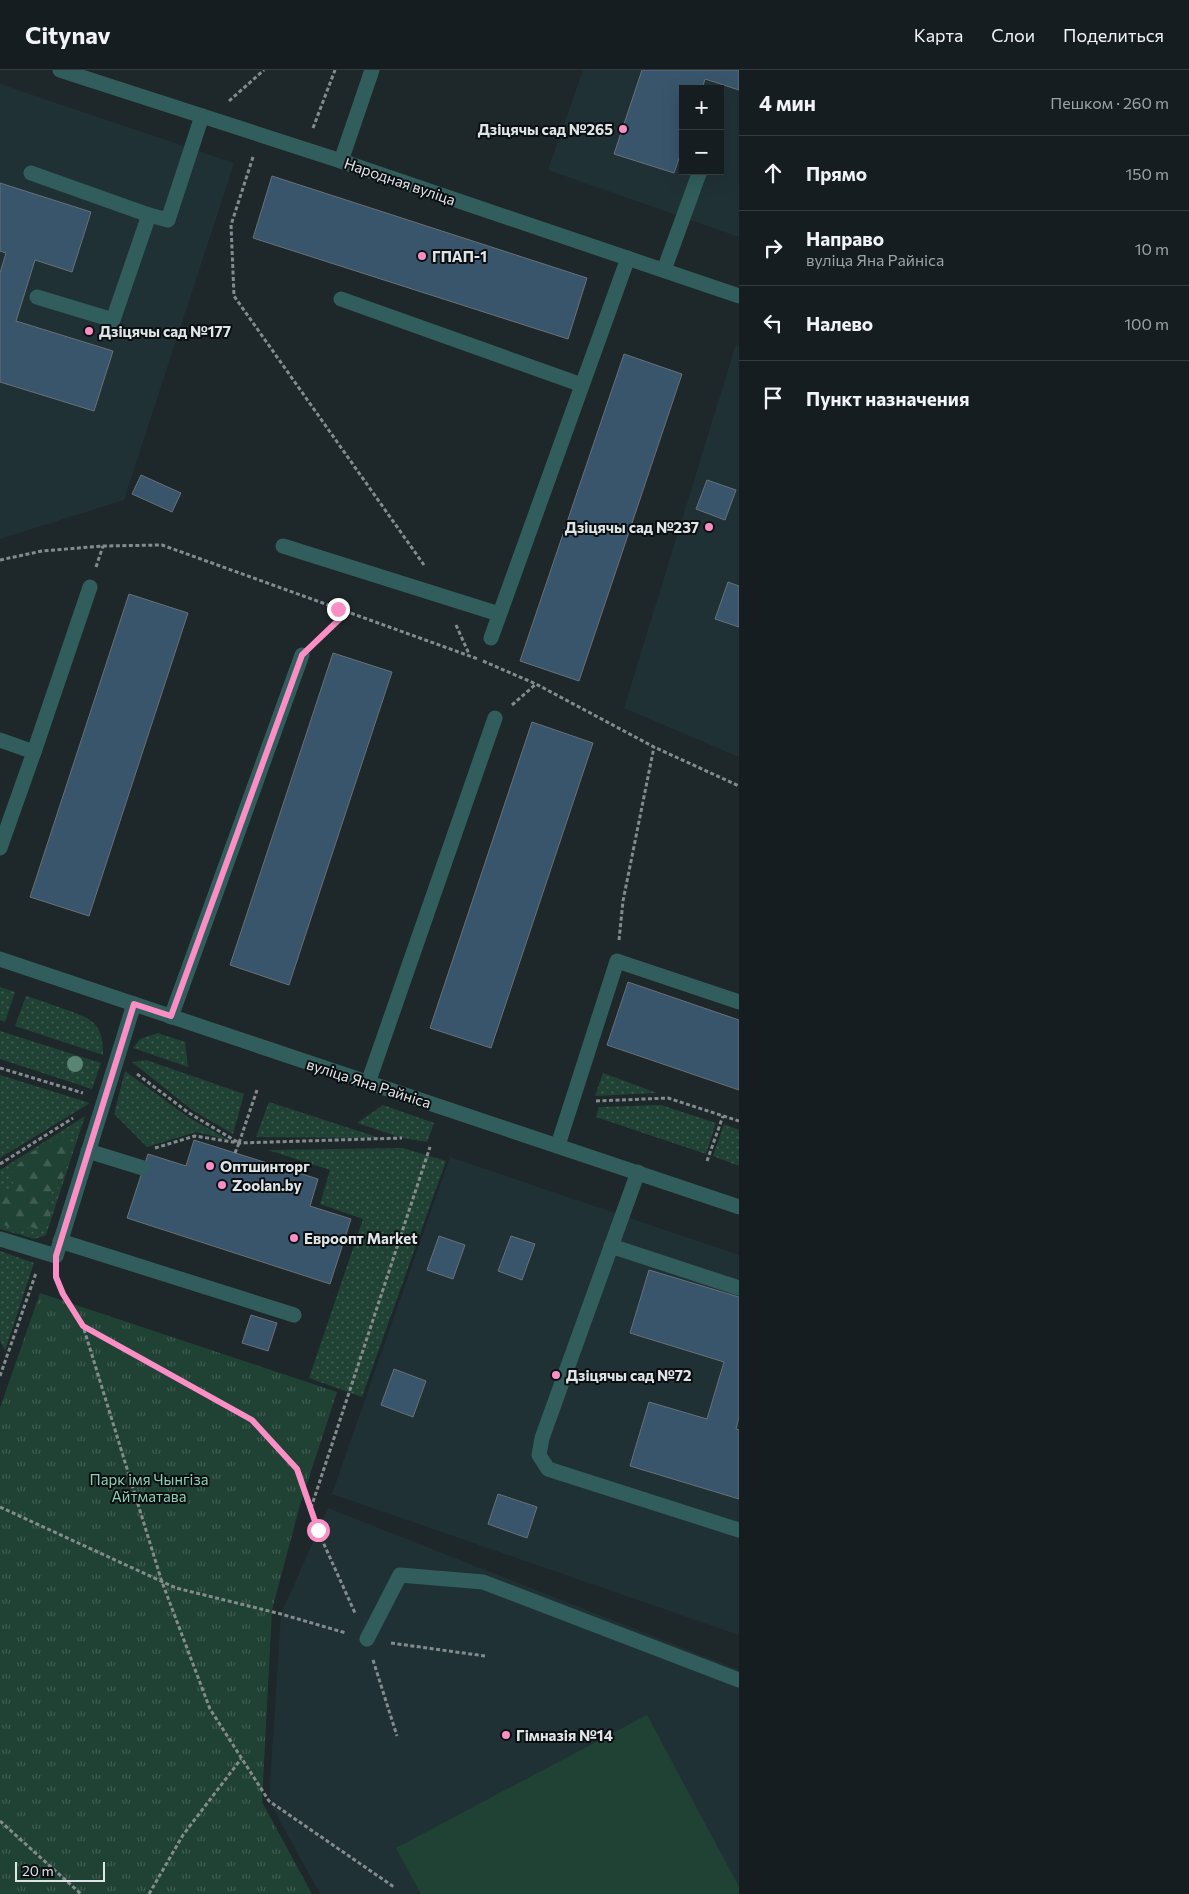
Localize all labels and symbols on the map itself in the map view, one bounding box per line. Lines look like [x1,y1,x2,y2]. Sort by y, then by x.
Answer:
place label: Дзіцячы сад №265 [478,120,613,138]
marker: Дзіцячы сад №265 [617,123,629,135]
street label: Народная вуліца [342,153,458,209]
place label: ГПАП-1 [432,247,487,265]
marker: ГПАП-1 [416,250,428,262]
place label: Дзіцячы сад №177 [99,322,231,340]
marker: Дзіцячы сад №177 [83,325,95,337]
place label: Дзіцячы сад №237 [565,518,699,536]
marker: Дзіцячы сад №237 [703,521,715,533]
route end [327,598,350,621]
street label: вуліца Яна Райніса [305,1054,433,1112]
place label: Оптшинторг [220,1157,310,1175]
marker: Оптшинторг [204,1160,216,1172]
place label: Zoolan.by [232,1176,303,1194]
marker: Zoolan.by [216,1179,228,1191]
place label: Евроопт Market [304,1229,417,1247]
marker: Евроопт Market [288,1232,300,1244]
place label: Дзіцячы сад №72 [566,1366,692,1384]
marker: Дзіцячы сад №72 [550,1369,562,1381]
park label: Парк імя Чынгіза Айтматава [90,1470,208,1505]
route start [307,1519,330,1542]
place label: Гімназія №14 [516,1726,613,1744]
marker: Гімназія №14 [500,1729,512,1741]
scale bar [15,1859,105,1882]

